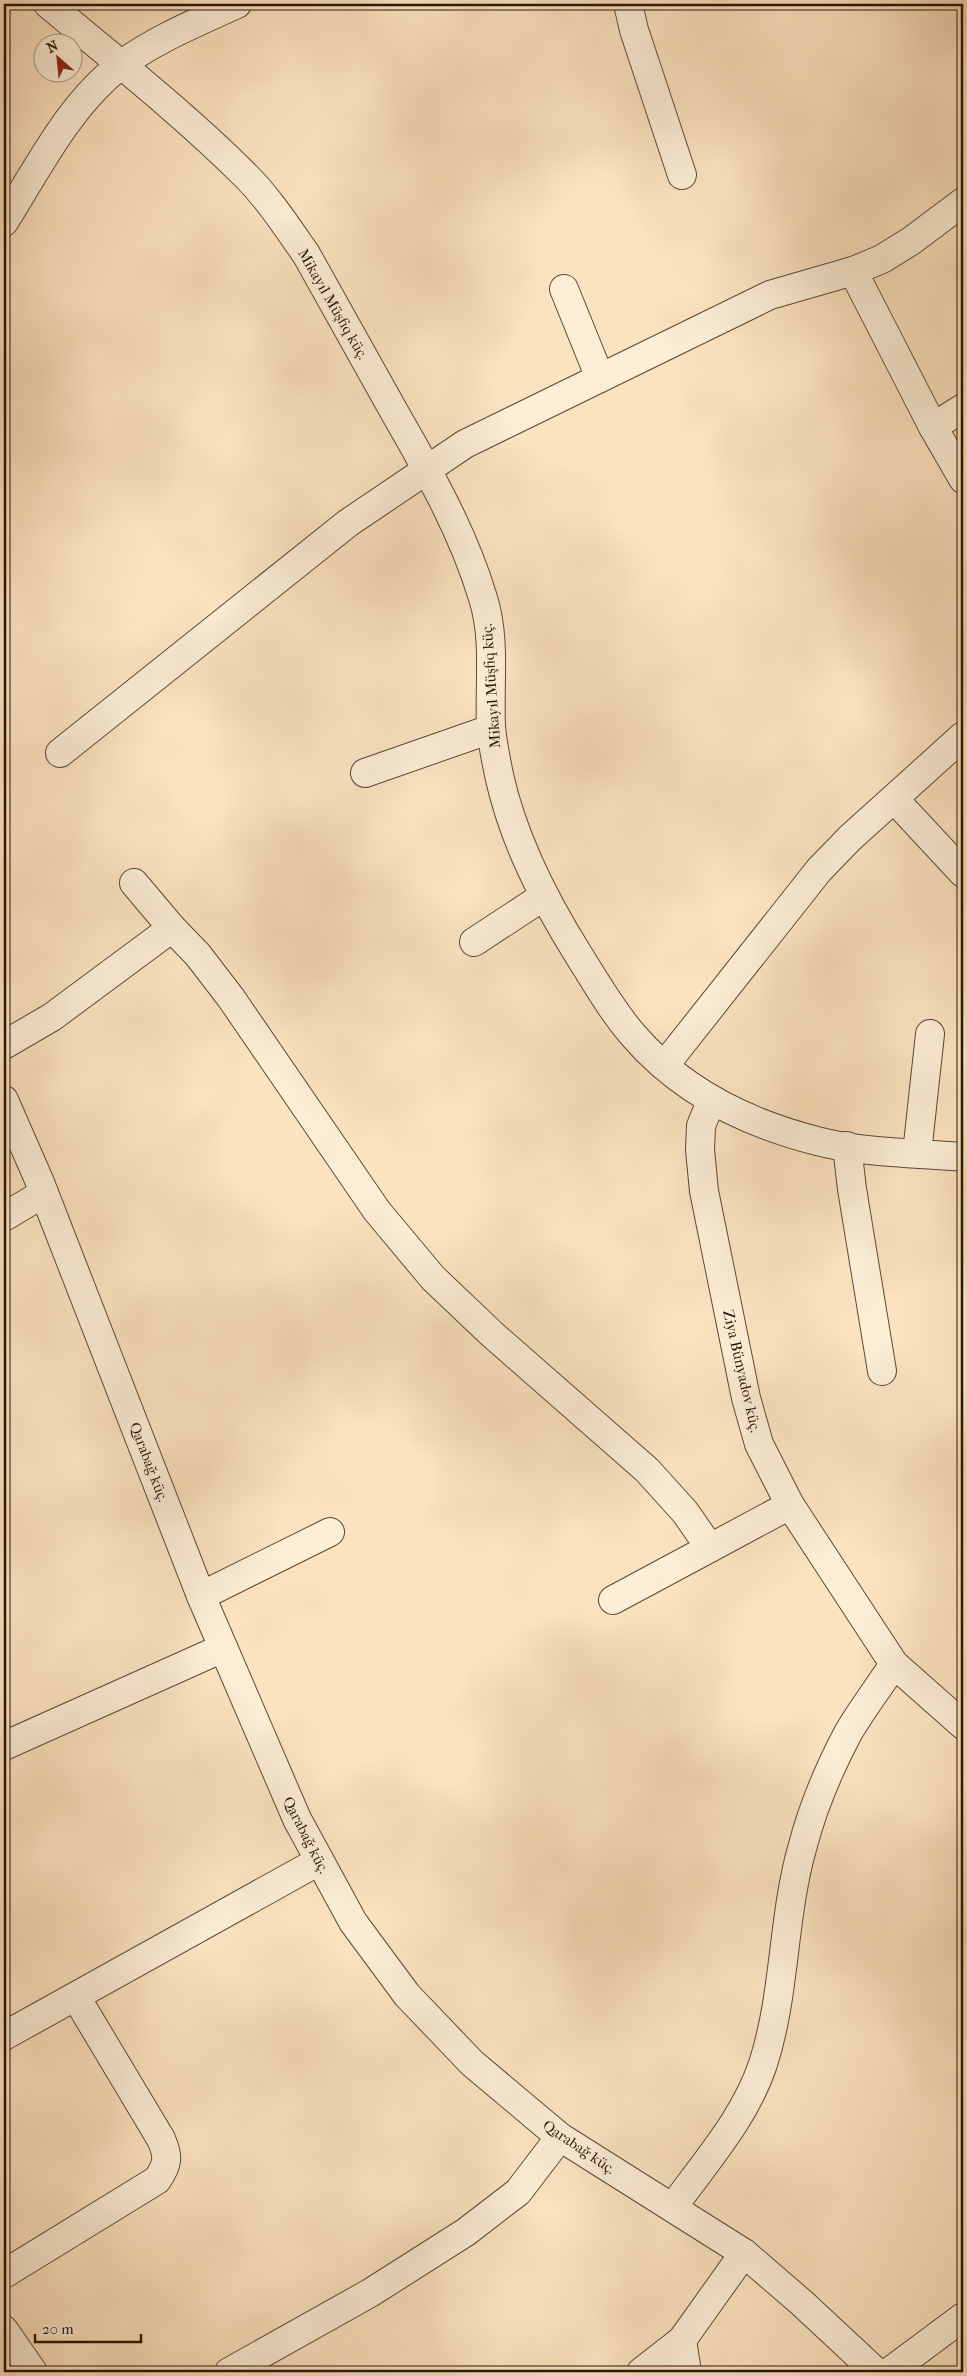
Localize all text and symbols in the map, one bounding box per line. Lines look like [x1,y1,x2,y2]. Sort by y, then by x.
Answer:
north arrow [32,32,82,82]
text: N [44,37,61,57]
street label: Mikayıl Müşfiq küç. [294,245,372,363]
street label: Mikayıl Müşfiq küç. [478,623,504,749]
street label: Ziya Bünyadov küç. [719,1308,765,1434]
street label: Qarabağ küç. [126,1420,172,1504]
street label: Qarabağ küç. [279,1794,333,1876]
street label: Qarabağ küç. [539,2116,619,2178]
scale bar [35,2311,141,2343]
text: 20 m [42,2320,74,2338]

